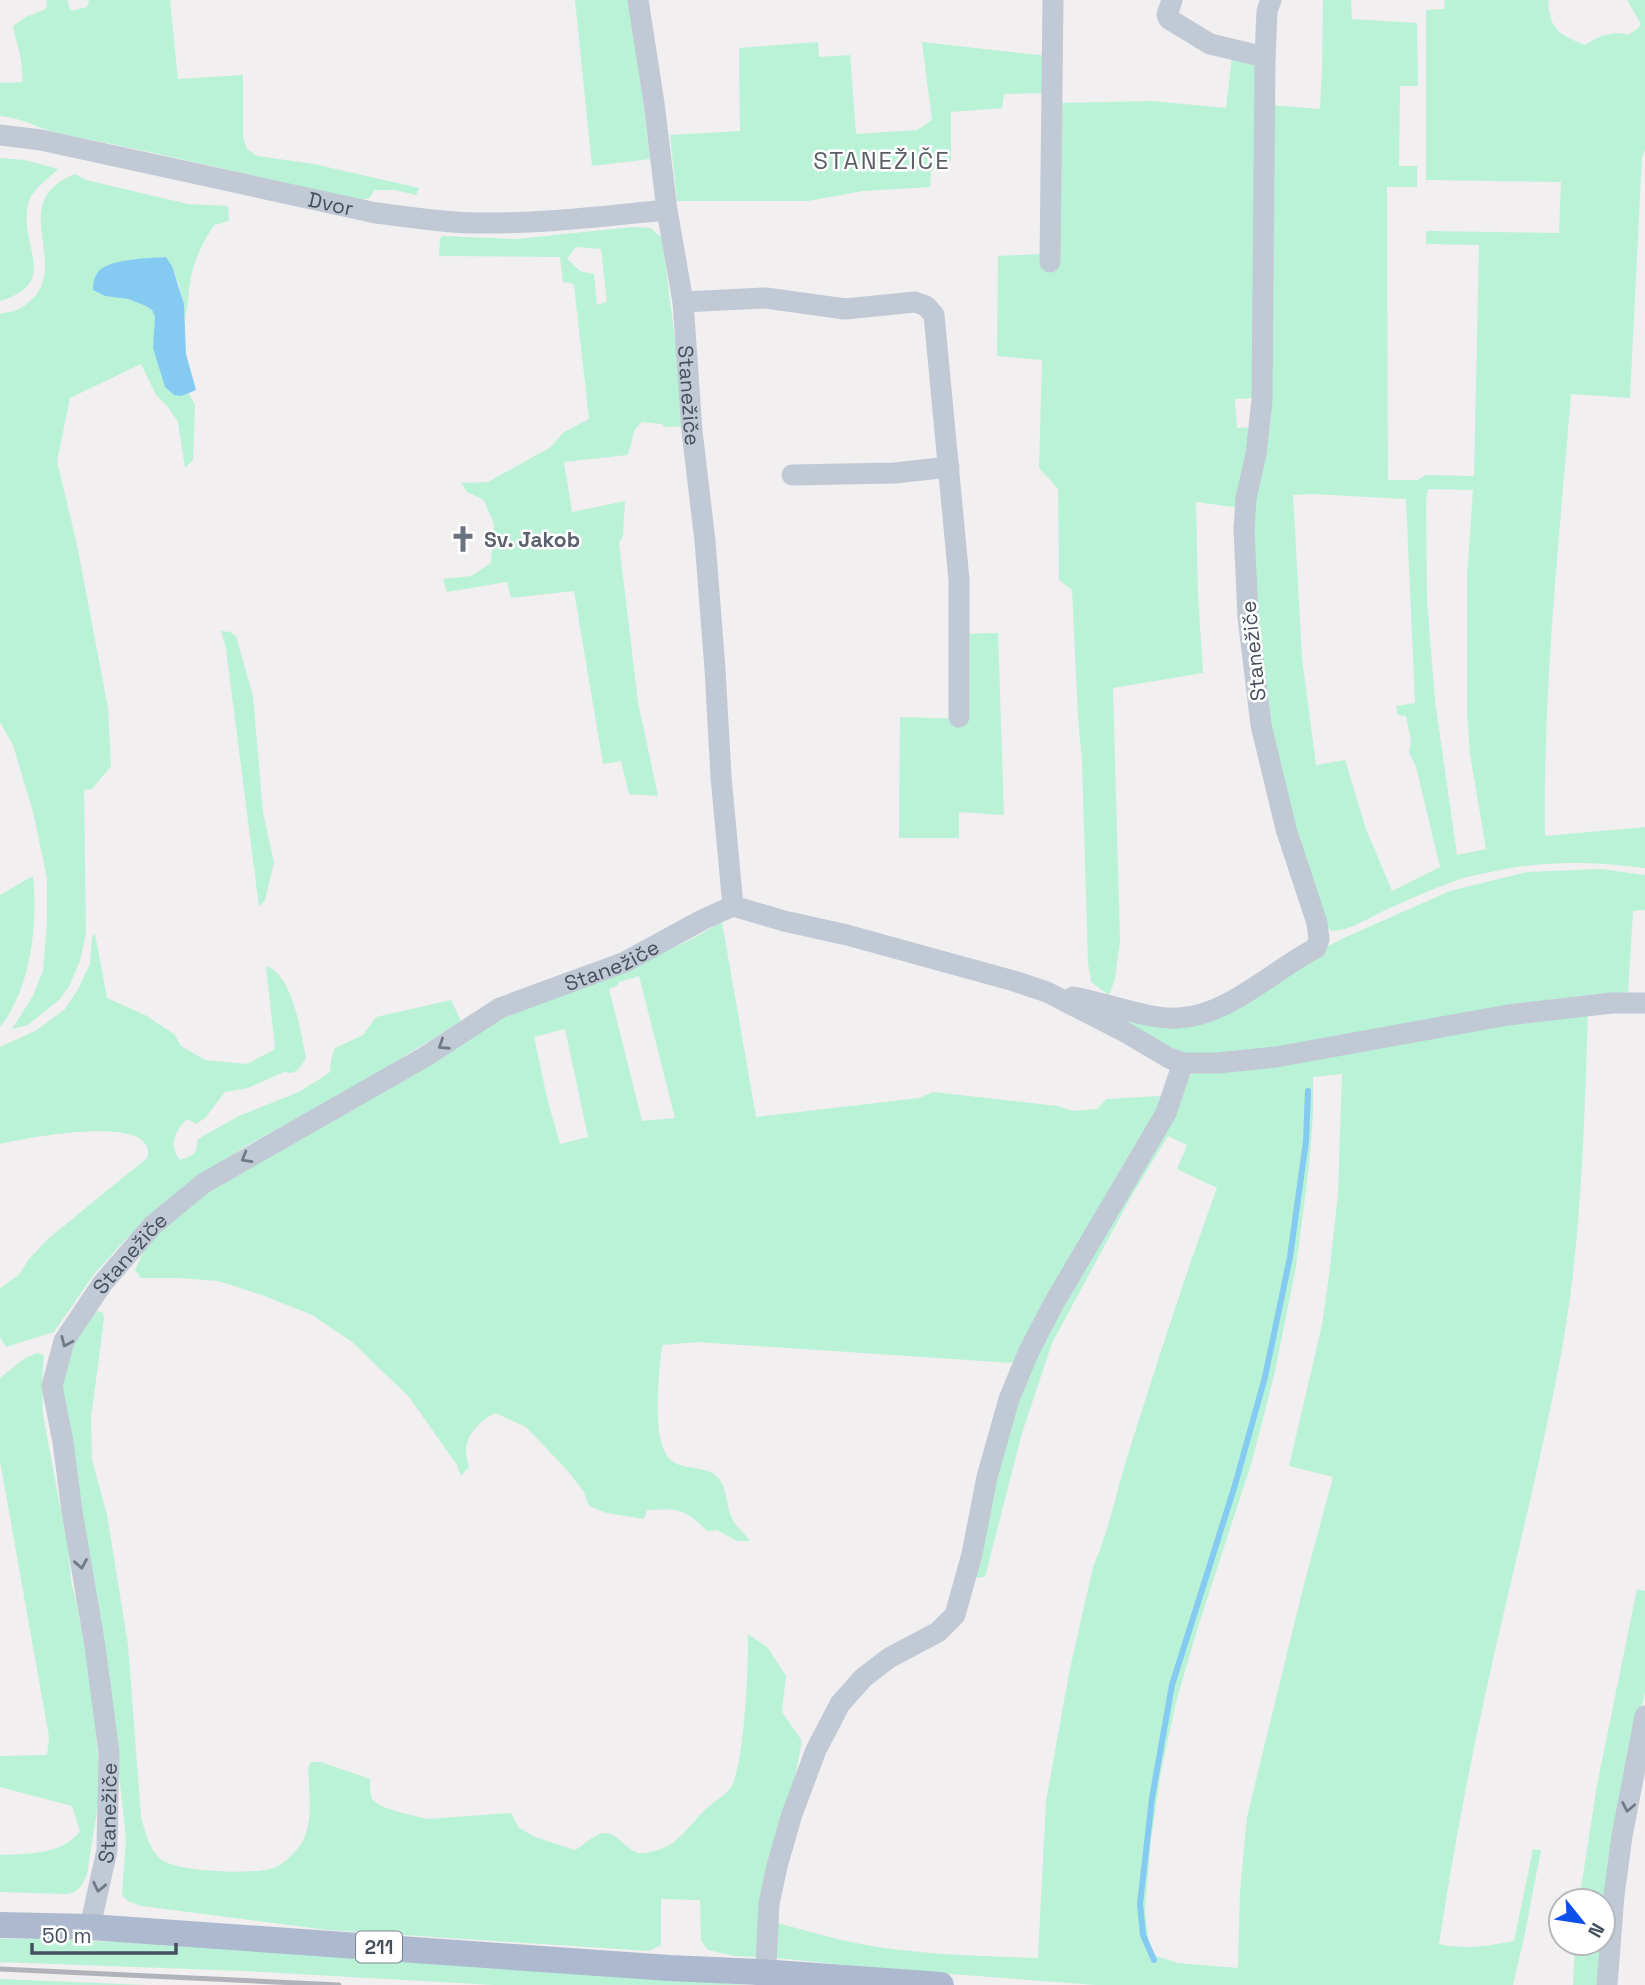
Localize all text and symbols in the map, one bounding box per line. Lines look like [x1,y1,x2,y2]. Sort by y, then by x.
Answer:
district label: STANEŽIČE [813,145,951,176]
street label: Dvor [306,185,356,221]
street label: Stanežiče [673,344,707,447]
church icon: Sv. Jakob [448,524,478,554]
place label: Sv. Jakob [484,526,580,553]
street label: Stanežiče [1234,600,1272,702]
street label: Stanežiče [560,933,664,997]
one-way arrow [437,1037,450,1050]
one-way arrow [240,1150,253,1163]
street label: Stanežiče [86,1206,172,1299]
one-way arrow [60,1334,74,1347]
one-way arrow [73,1558,88,1570]
street label: Stanežiče [91,1762,122,1866]
one-way arrow [1621,1801,1636,1813]
one-way arrow [93,1881,107,1893]
north arrow [1547,1887,1617,1957]
scale bar [32,1912,175,1956]
text: N [1582,1918,1610,1942]
text: 50 m [42,1922,92,1949]
road number: 211 [356,1932,402,1963]

